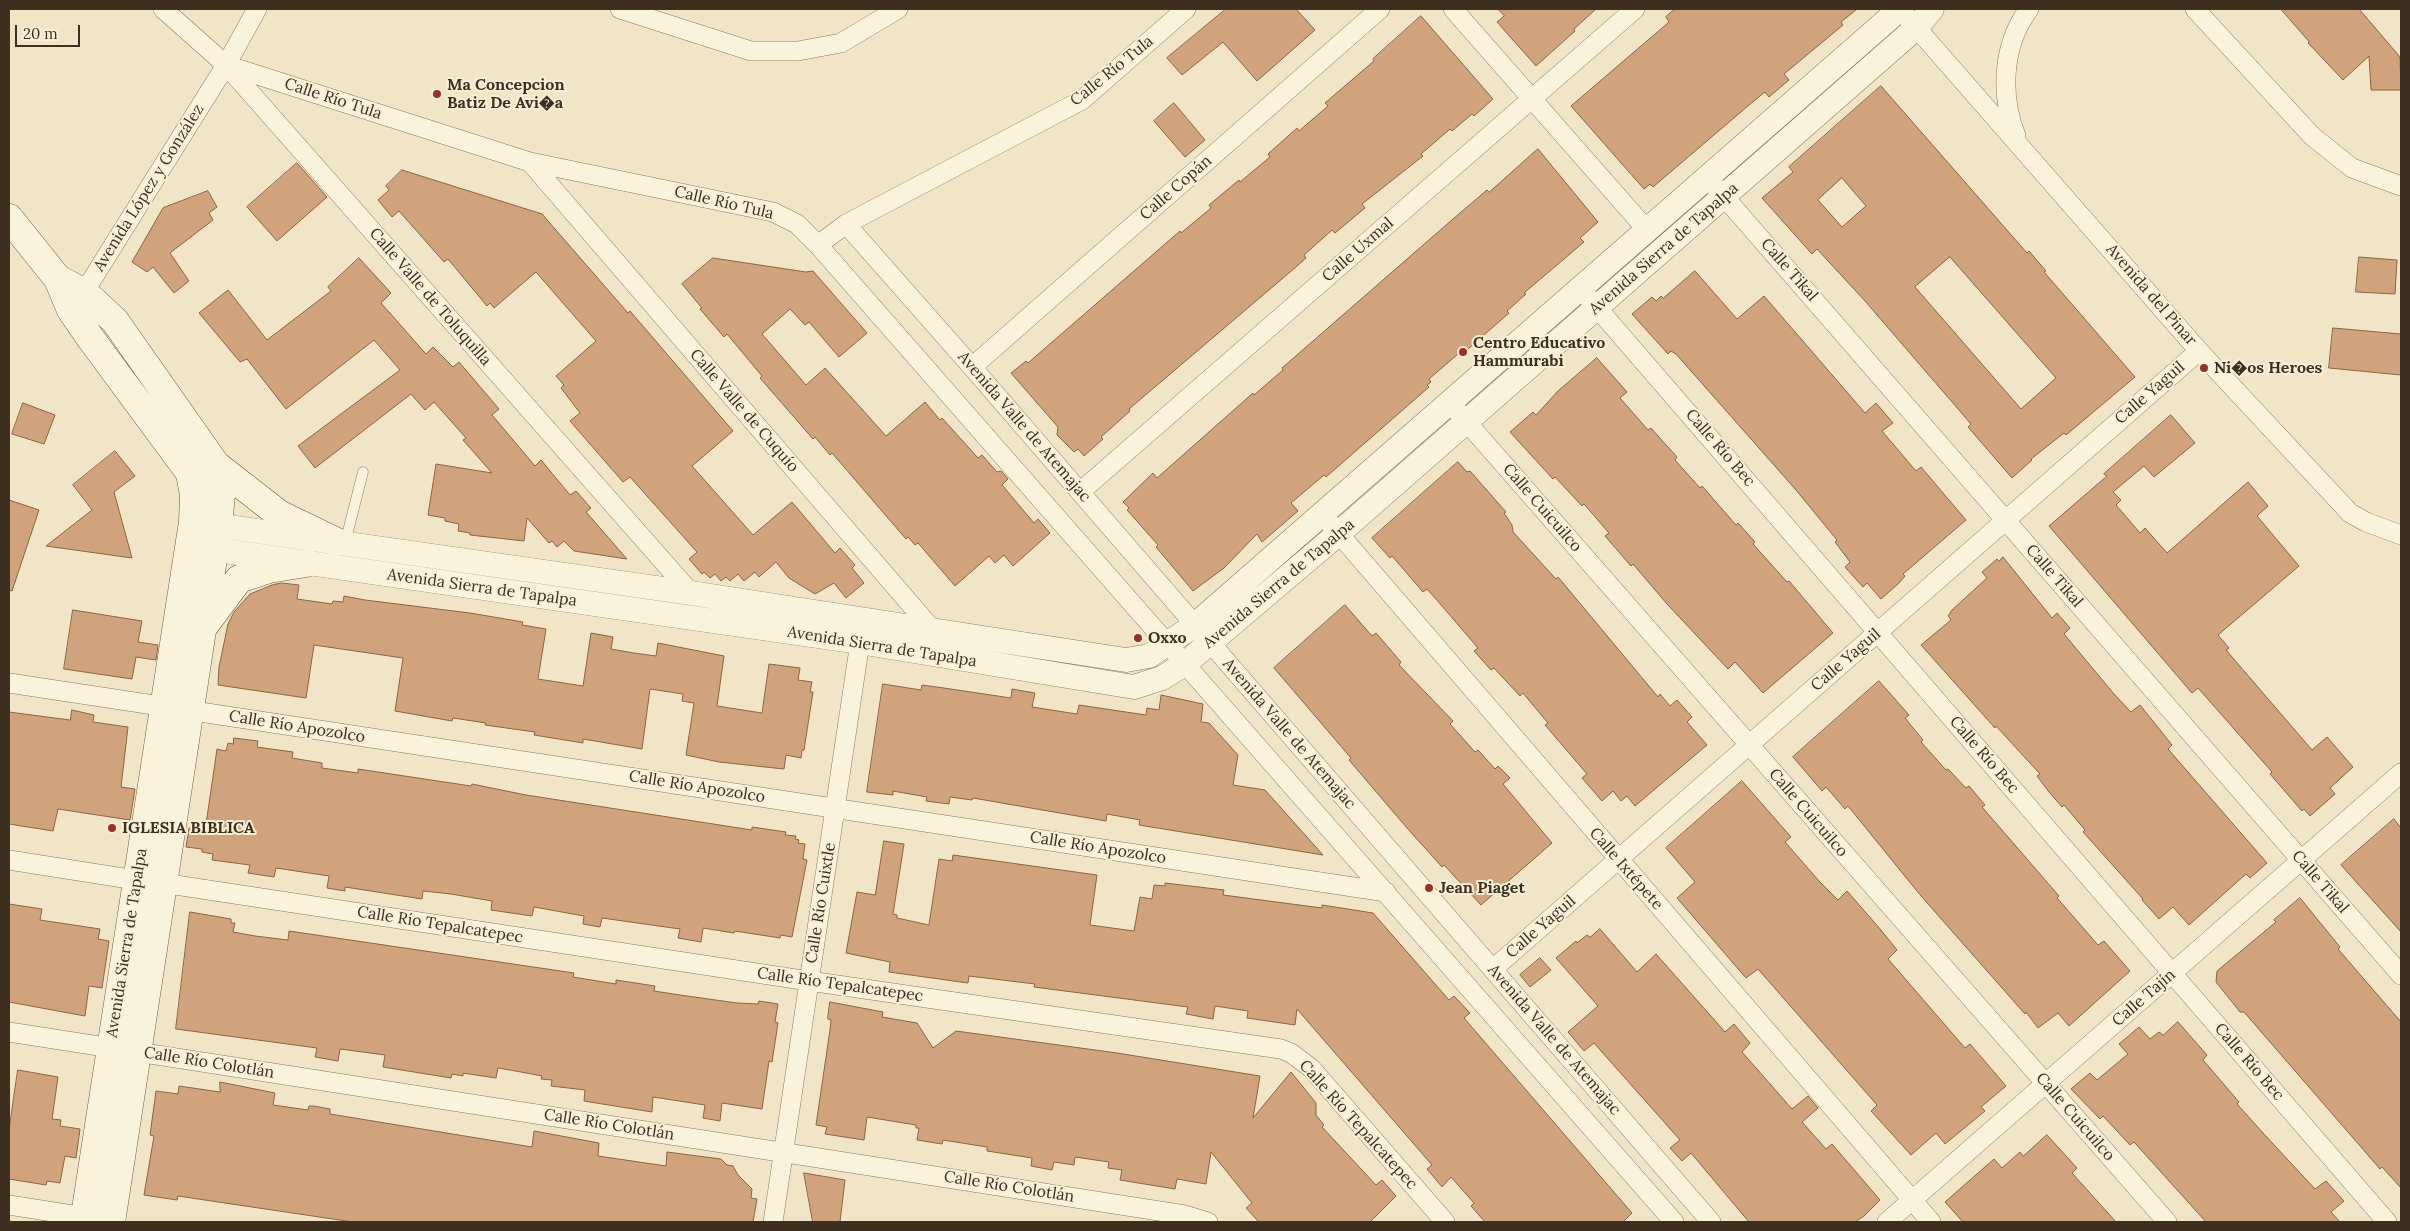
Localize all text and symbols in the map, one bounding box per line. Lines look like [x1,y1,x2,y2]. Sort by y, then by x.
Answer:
scale bar [18,15,82,47]
text: 20 m [23,24,58,43]
street label: Calle Río Tula [1067,32,1157,110]
street label: Calle Río Tula [282,74,384,124]
place label: Ma Concepcion Batiz De Avi�a [447,75,565,113]
marker: Ma Concepcion Batiz De Avi�a [431,88,443,100]
street label: Avenida López y González [90,101,208,275]
street label: Calle Copán [1136,152,1216,224]
street label: Avenida Sierra de Tapalpa [1585,179,1743,319]
street label: Calle Río Tula [672,182,776,224]
street label: Calle Uxmal [1318,214,1398,286]
street label: Calle Valle de Toluquilla [365,224,495,370]
street label: Calle Tikal [1757,235,1821,305]
street label: Avenida del Pinar [2102,240,2200,350]
place label: Centro Educativo Hammurabi [1473,333,1605,371]
street label: Calle Valle de Cuquío [685,346,803,476]
marker: Centro Educativo Hammurabi [1457,346,1469,358]
street label: Avenida Valle de Atemajac [953,348,1095,506]
street label: Calle Yaguil [2111,358,2189,428]
place label: Ni�os Heroes [2214,358,2322,378]
marker: Ni�os Heroes [2198,362,2210,374]
street label: Calle Río Bec [1681,405,1759,491]
street label: Calle Cuicuilco [1498,460,1586,556]
street label: Avenida Sierra de Tapalpa [1199,515,1359,653]
street label: Calle Tikal [2022,541,2086,611]
street label: Avenida Sierra de Tapalpa [386,565,578,611]
street label: Avenida Sierra de Tapalpa [786,623,978,671]
street label: Calle Yaguil [1807,625,1885,695]
place label: Oxxo [1148,628,1187,648]
marker: Oxxo [1132,632,1144,644]
street label: Avenida Valle de Atemajac [1218,655,1360,813]
street label: Calle Río Apozolco [228,707,366,747]
street label: Calle Río Bec [1945,712,2023,798]
street label: Calle Cuicuilco [1764,765,1852,861]
street label: Calle Río Apozolco [628,767,766,807]
place label: IGLESIA BIBLICA [122,818,255,838]
marker: IGLESIA BIBLICA [106,822,118,834]
street label: Calle Ixtépete [1585,824,1667,914]
street label: Calle Río Apozolco [1029,828,1167,868]
street label: Calle Río Cuixtle [802,841,840,965]
street label: Avenida Sierra de Tapalpa [103,847,151,1039]
street label: Calle Tikal [2288,847,2352,917]
place label: Jean Piaget [1439,878,1525,898]
marker: Jean Piaget [1423,882,1435,894]
street label: Calle Yaguil [1502,892,1580,962]
street label: Calle Río Tepalcatepec [356,902,524,948]
street label: Avenida Valle de Atemajac [1483,961,1625,1119]
street label: Calle Río Tepalcatepec [756,964,924,1006]
street label: Calle Tajín [2108,965,2180,1031]
street label: Calle Río Bec [2210,1019,2288,1105]
street label: Calle Río Colotlán [142,1043,276,1083]
street label: Calle Río Tepalcatepec [1295,1056,1421,1194]
street label: Calle Cuicuilco [2031,1069,2119,1165]
street label: Calle Río Colotlán [542,1105,676,1145]
street label: Calle Río Colotlán [942,1167,1076,1207]

